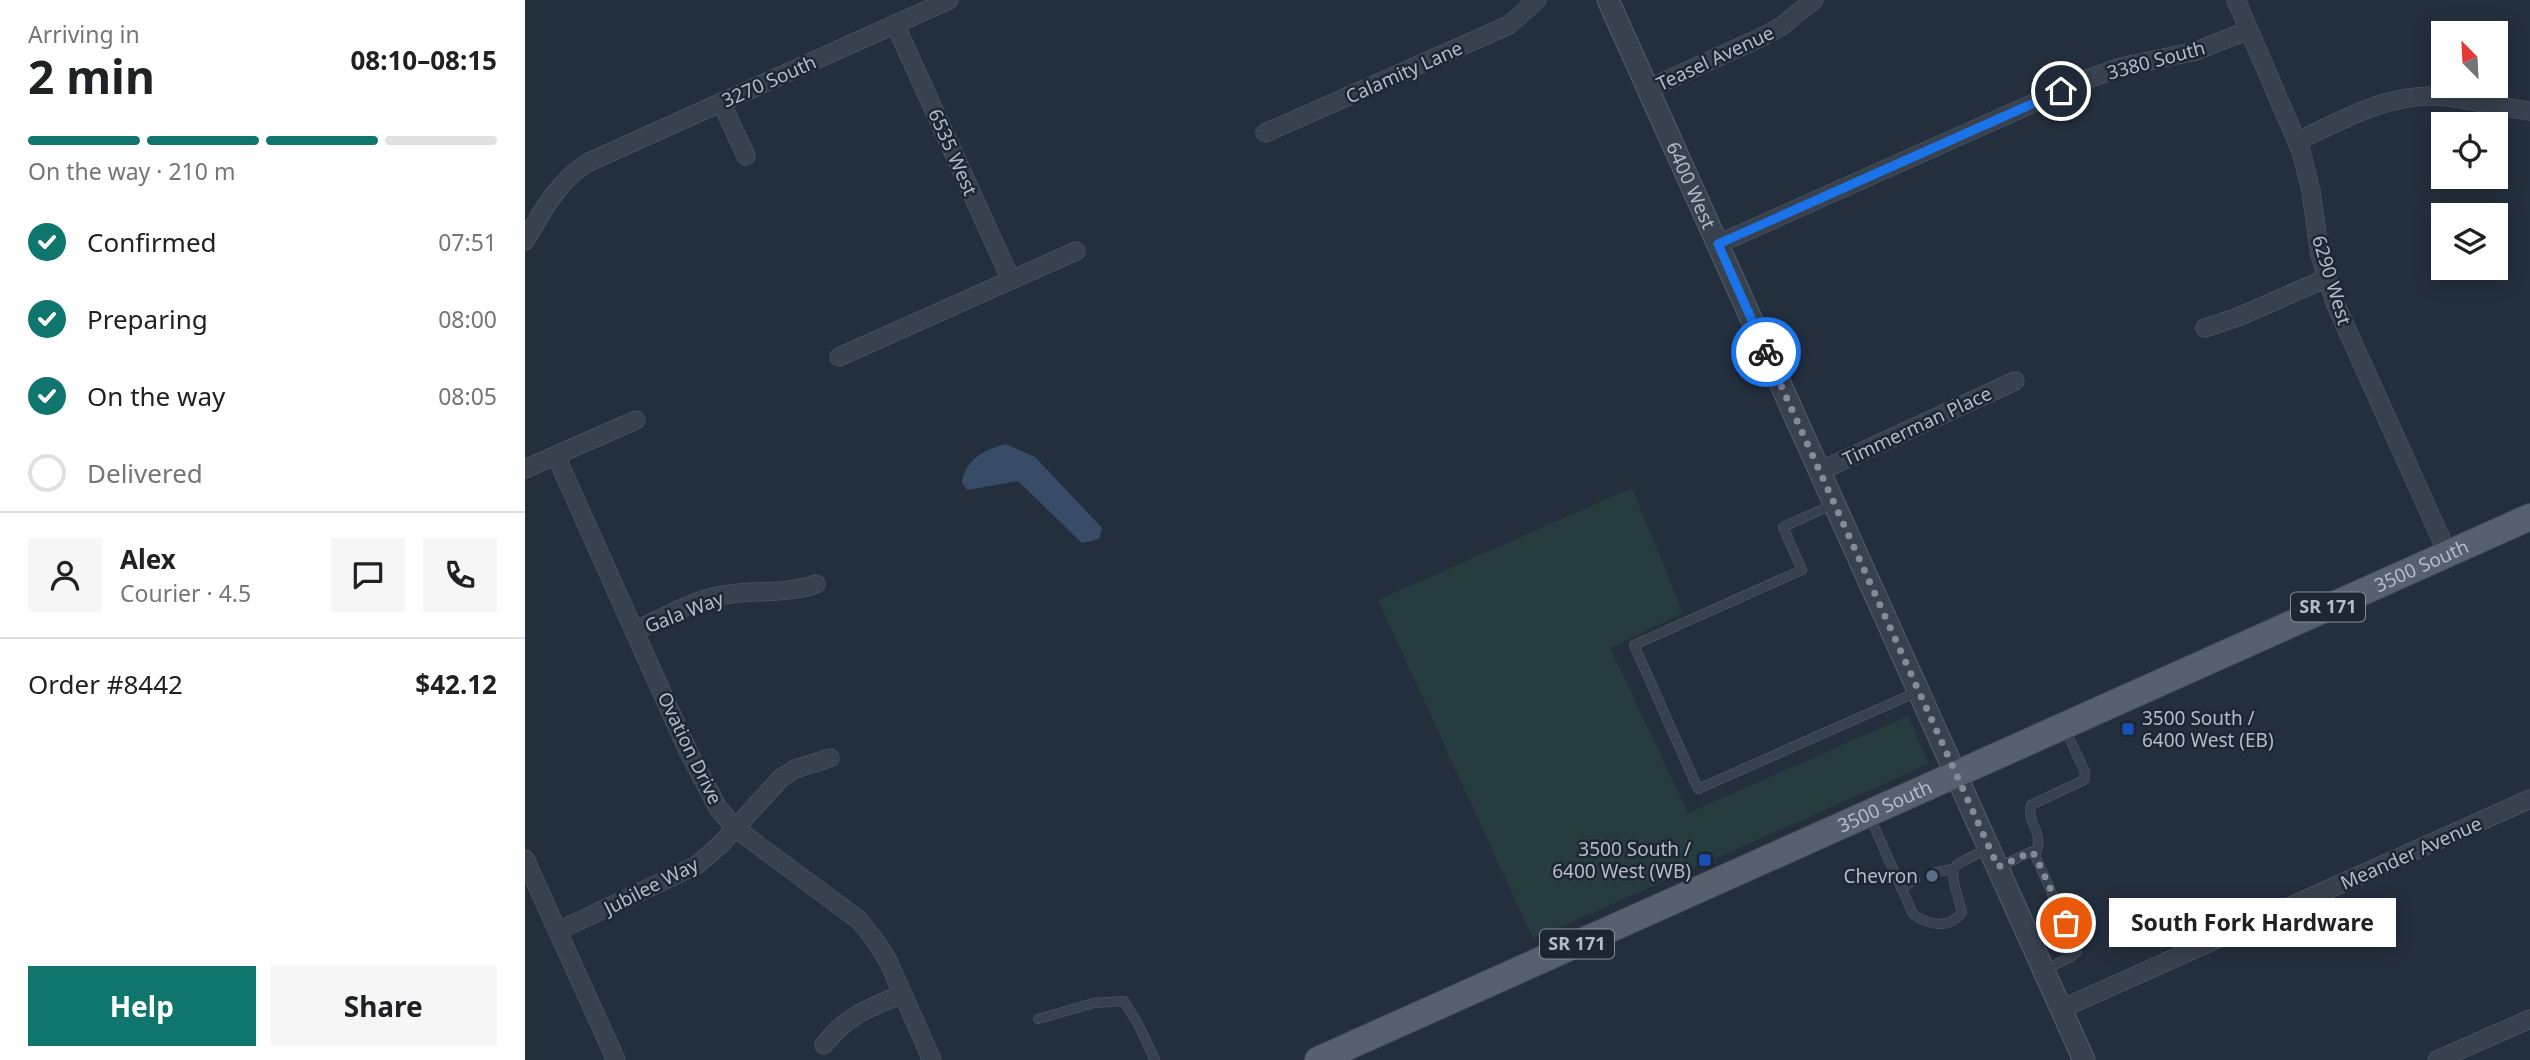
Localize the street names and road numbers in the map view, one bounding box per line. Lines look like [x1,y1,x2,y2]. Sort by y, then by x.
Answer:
street label: Teasel Avenue [1652,19,1778,97]
street label: 3380 South [2104,34,2208,86]
street label: Calamity Lane [1341,35,1467,109]
street label: 3270 South [718,49,820,113]
street label: 6535 West [922,105,984,200]
street label: 6400 West [1660,138,1722,233]
street label: 6290 West [2306,232,2358,328]
street label: Timmerman Place [1838,380,1996,472]
street label: 3500 South [2370,533,2473,598]
street label: Gala Way [641,585,728,639]
road number: SR 171 [2291,592,2365,622]
street label: Ovation Drive [652,687,728,809]
street label: 3500 South [1833,774,1936,839]
street label: Meander Avenue [2336,810,2486,896]
street label: Jubilee Way [598,851,703,922]
road number: SR 171 [1540,930,1614,959]

